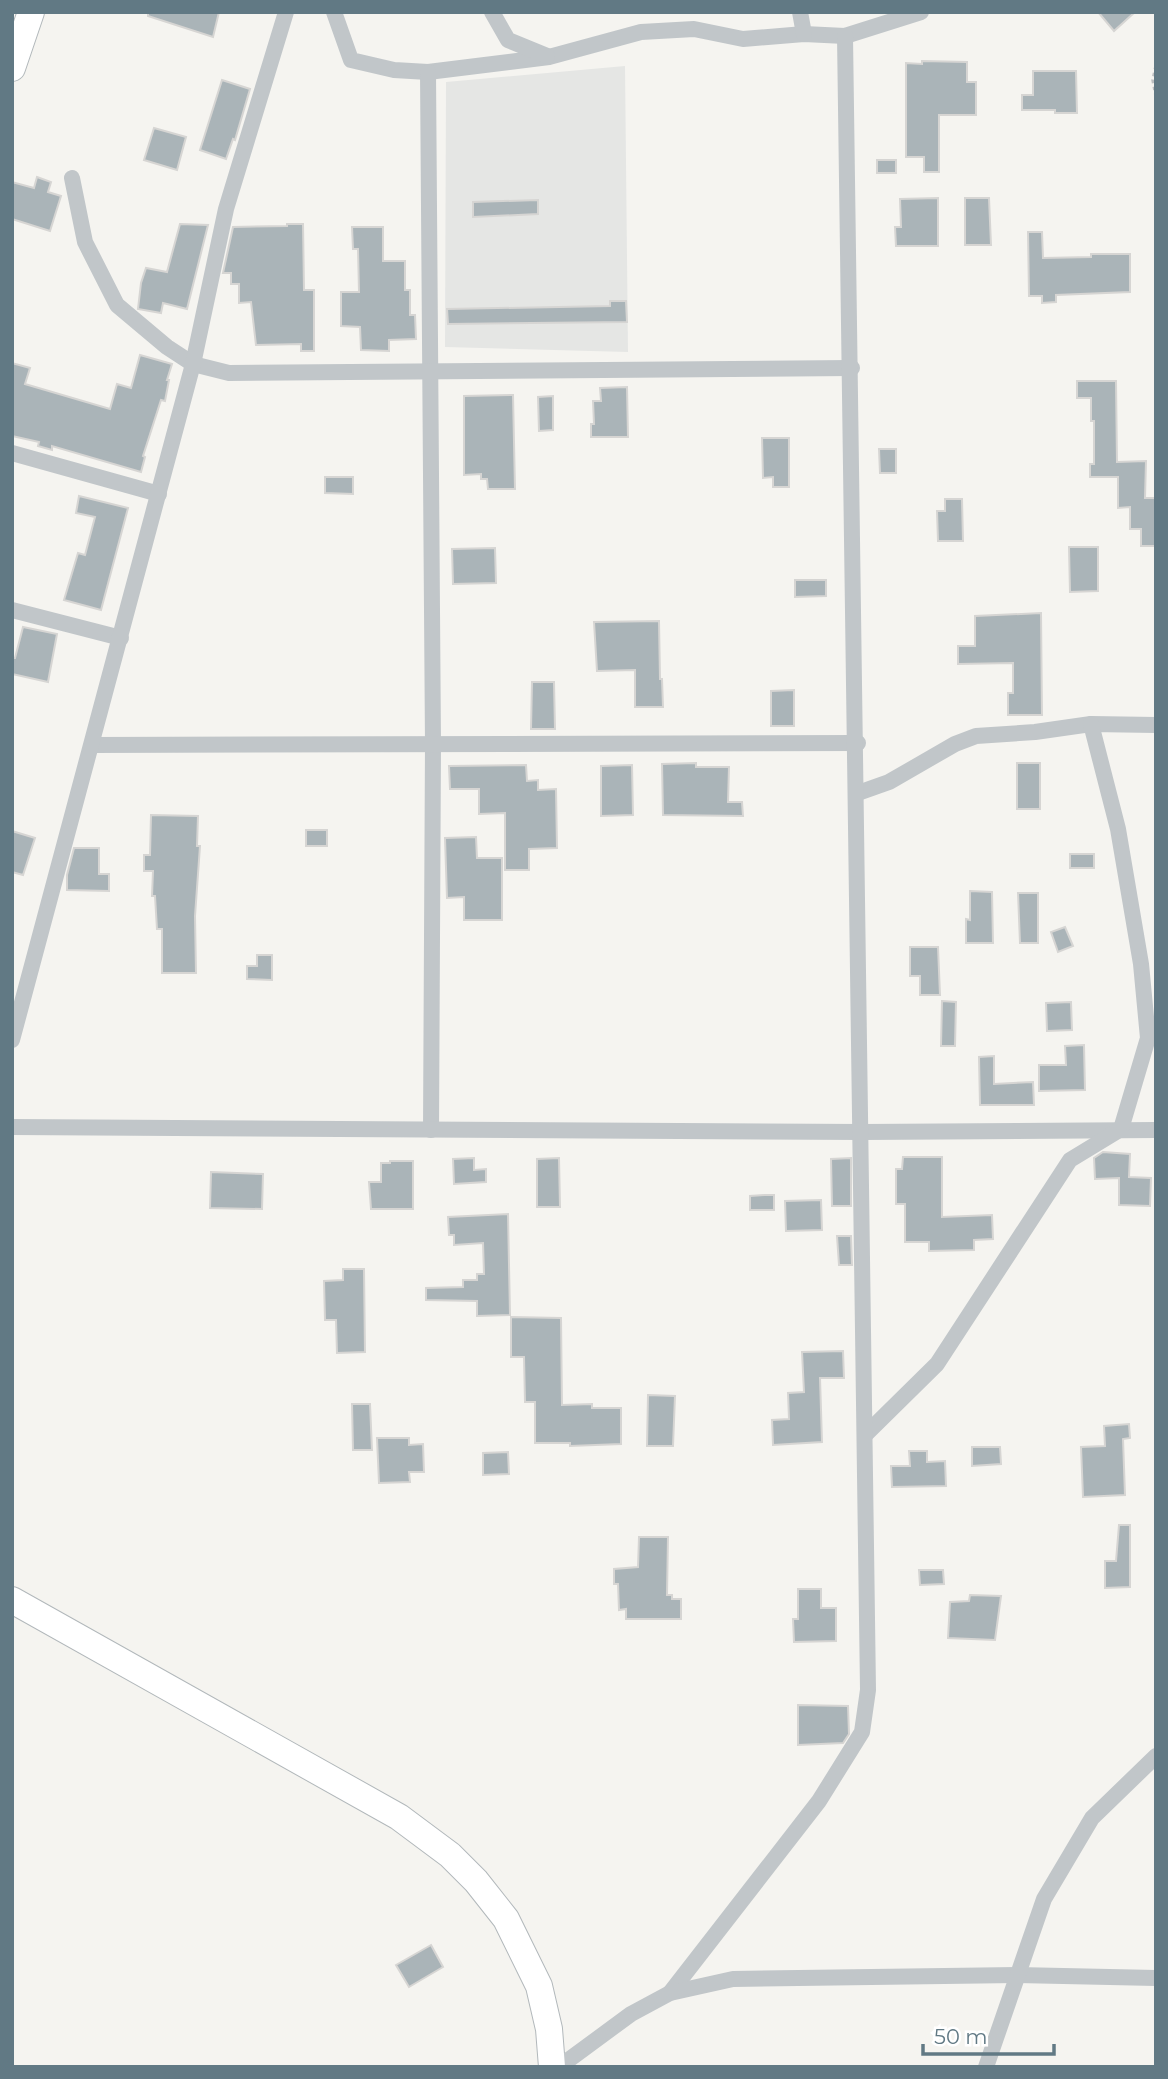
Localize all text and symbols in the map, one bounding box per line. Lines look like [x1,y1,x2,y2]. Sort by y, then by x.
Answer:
scale bar [923,2012,1054,2056]
text: 50 m [934,2024,988,2049]

